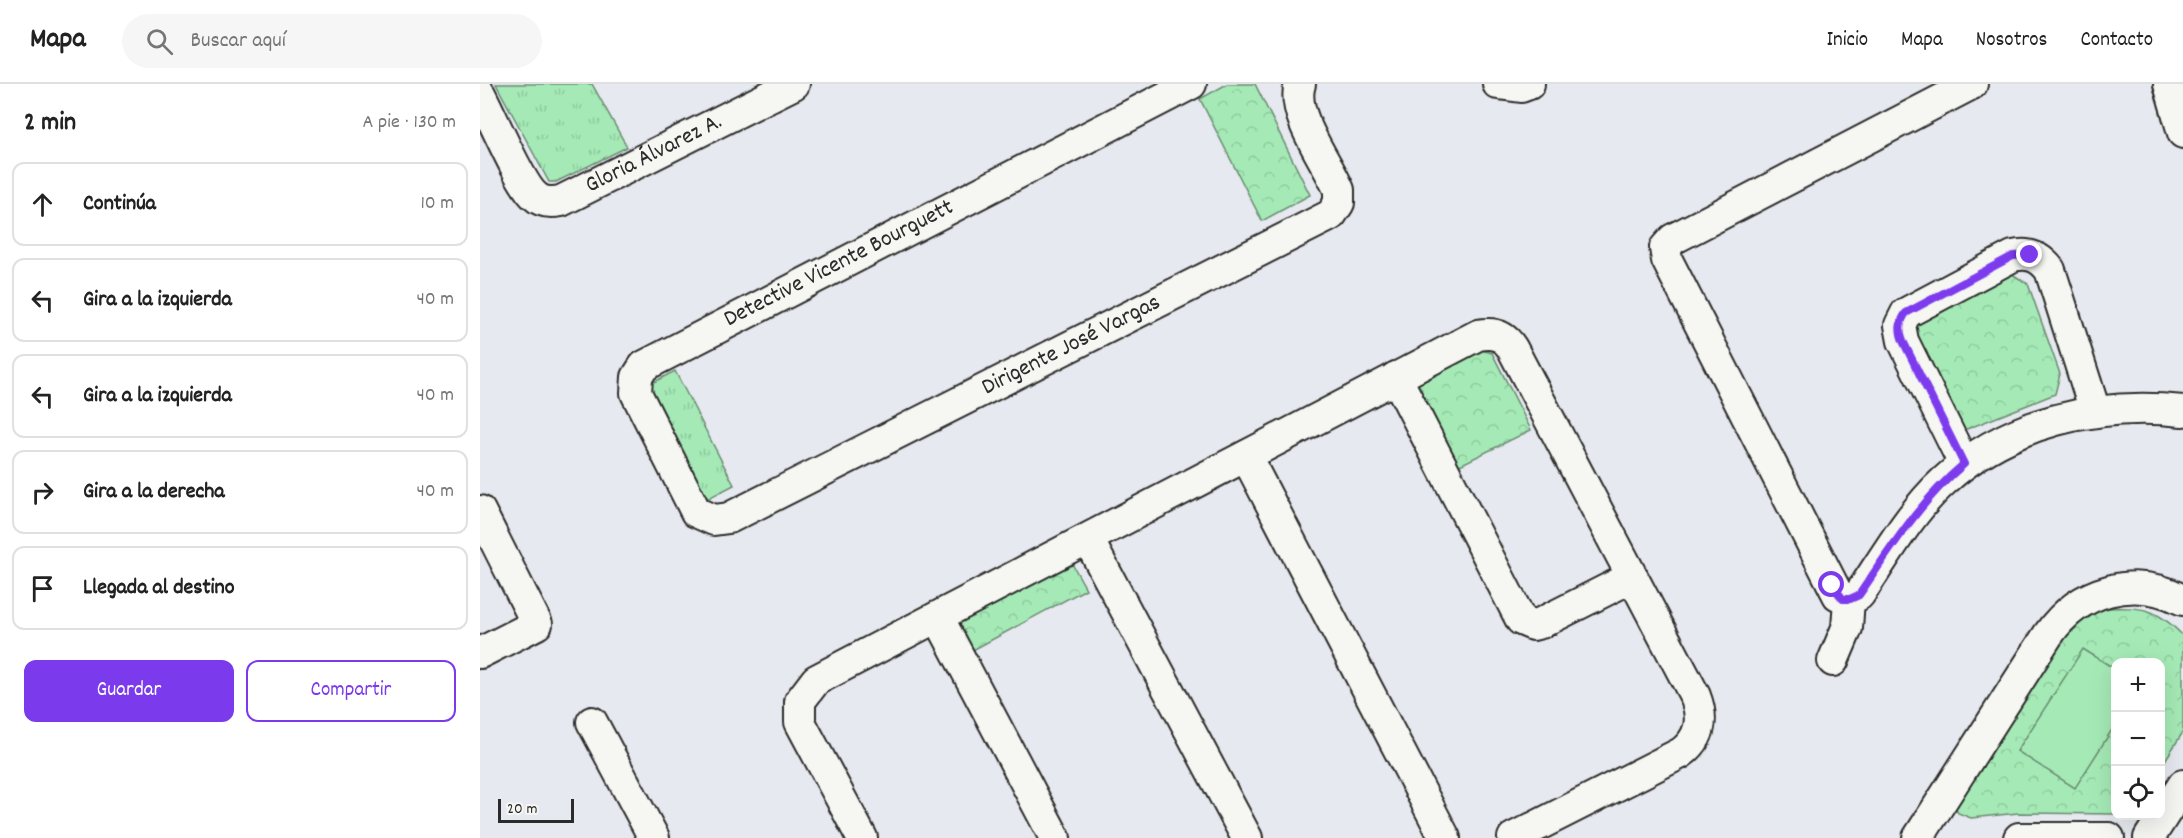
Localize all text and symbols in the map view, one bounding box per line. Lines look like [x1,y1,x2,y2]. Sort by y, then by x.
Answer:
search box [122,14,542,68]
text: Mapa [30,21,86,61]
icon: search [143,25,176,58]
text: Buscar aquí [191,26,286,57]
text: Inicio [1826,26,1868,56]
text: Mapa [1901,26,1943,56]
text: Nosotros [1976,26,2047,56]
text: Contacto [2080,26,2153,56]
text: 2 min [24,105,76,142]
street label: Gloria Álvarez A. [580,106,728,203]
text: A pie · 130 m [363,109,456,137]
icon: ahead [26,188,59,221]
text: Continúa [83,189,156,220]
text: 10 m [420,190,454,218]
street label: Detective Vicente Bourguett [718,191,960,337]
route end [2016,241,2042,267]
icon: left [26,284,59,317]
text: Gira a la izquierda [83,285,232,316]
text: 40 m [416,286,454,314]
street label: Dirigente José Vargas [976,286,1167,405]
icon: left [26,380,59,413]
text: Gira a la izquierda [83,381,232,412]
text: 40 m [416,382,454,410]
icon: right [26,476,59,509]
text: Gira a la derecha [83,477,225,508]
text: 40 m [416,478,454,506]
route start [1818,571,1844,597]
icon: arrive [26,572,59,605]
text: Llegada al destino [83,573,235,604]
map controls [2111,658,2165,820]
button: + [2111,658,2165,712]
button: Guardar [24,660,234,722]
button: Compartir [246,660,456,722]
button: − [2111,712,2165,766]
button: locate [2111,766,2165,820]
scale bar [498,796,574,824]
text: 20 m [507,798,537,821]

